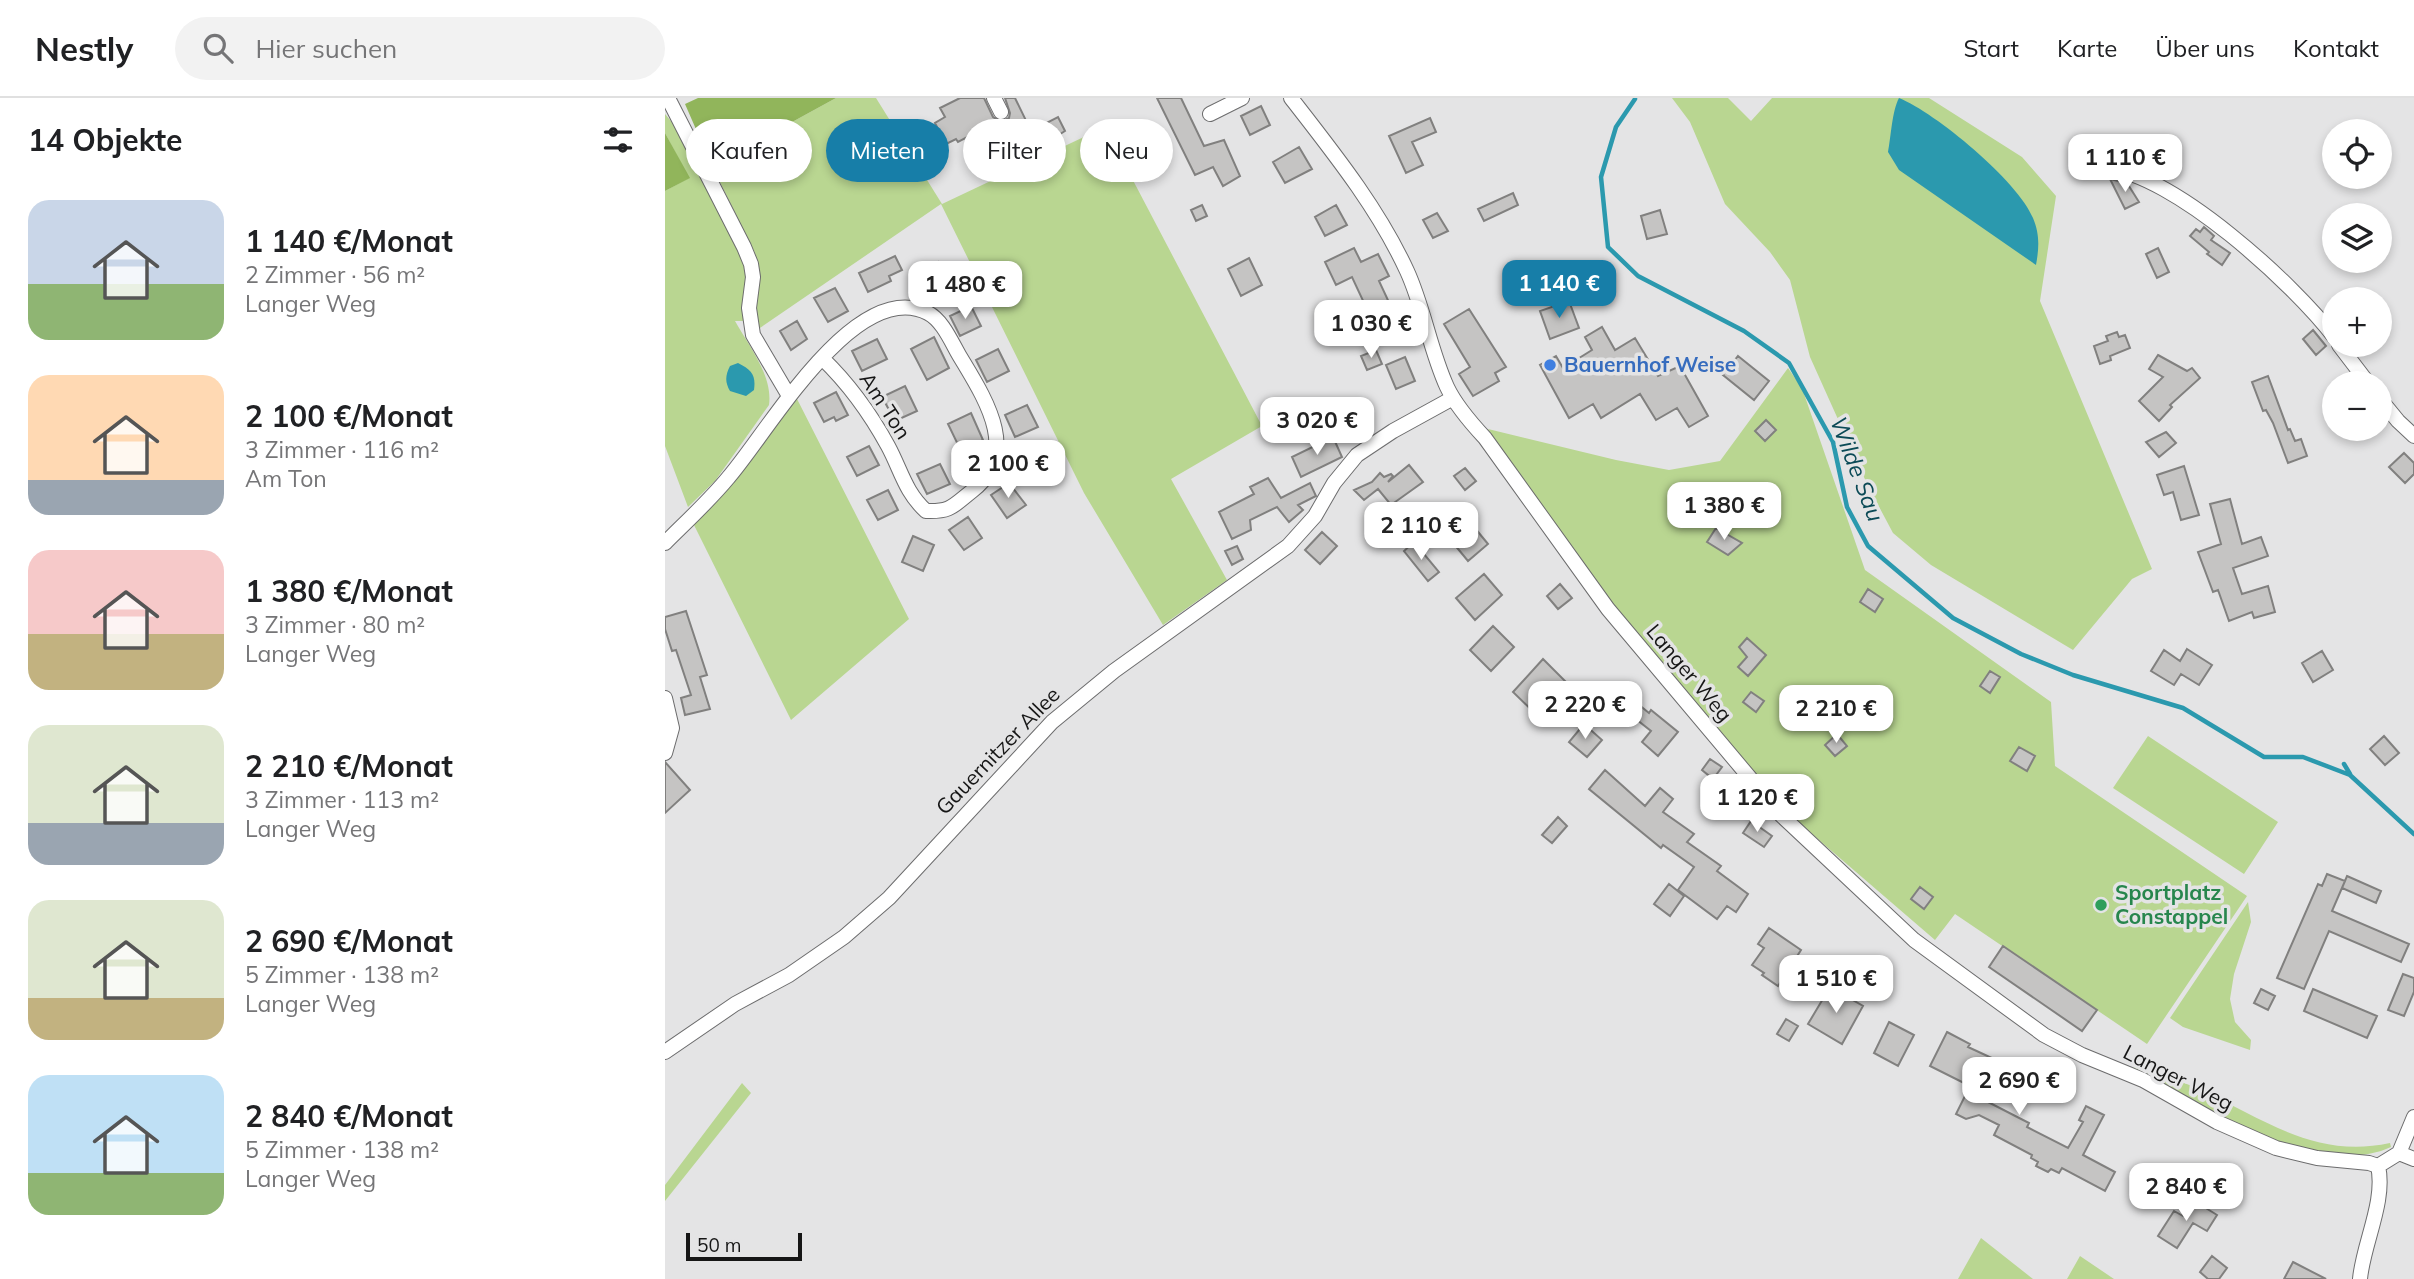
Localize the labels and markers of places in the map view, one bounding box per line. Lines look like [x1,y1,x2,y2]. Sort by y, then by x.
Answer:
pin: 1 110 € [2060,134,2190,194]
pin: 1 140 € [1494,260,1624,320]
pin: 1 480 € [900,262,1030,321]
pin: 1 030 € [1306,300,1436,360]
place label: Bauernhof Weise [1564,351,1736,377]
marker: Bauernhof Weise [1542,357,1558,373]
pin: 3 020 € [1252,398,1382,457]
pin: 2 100 € [943,440,1073,500]
pin: 1 380 € [1659,482,1789,542]
pin: 2 110 € [1356,503,1486,562]
pin: 2 220 € [1520,682,1650,741]
pin: 2 210 € [1771,686,1901,745]
pin: 1 120 € [1692,774,1822,834]
place label: Sportplatz Constappel [2115,879,2228,929]
marker: Sportplatz Constappel [2093,897,2109,913]
pin: 1 510 € [1771,956,1901,1015]
pin: 2 690 € [1954,1058,2084,1117]
pin: 2 840 € [2121,1164,2251,1223]

